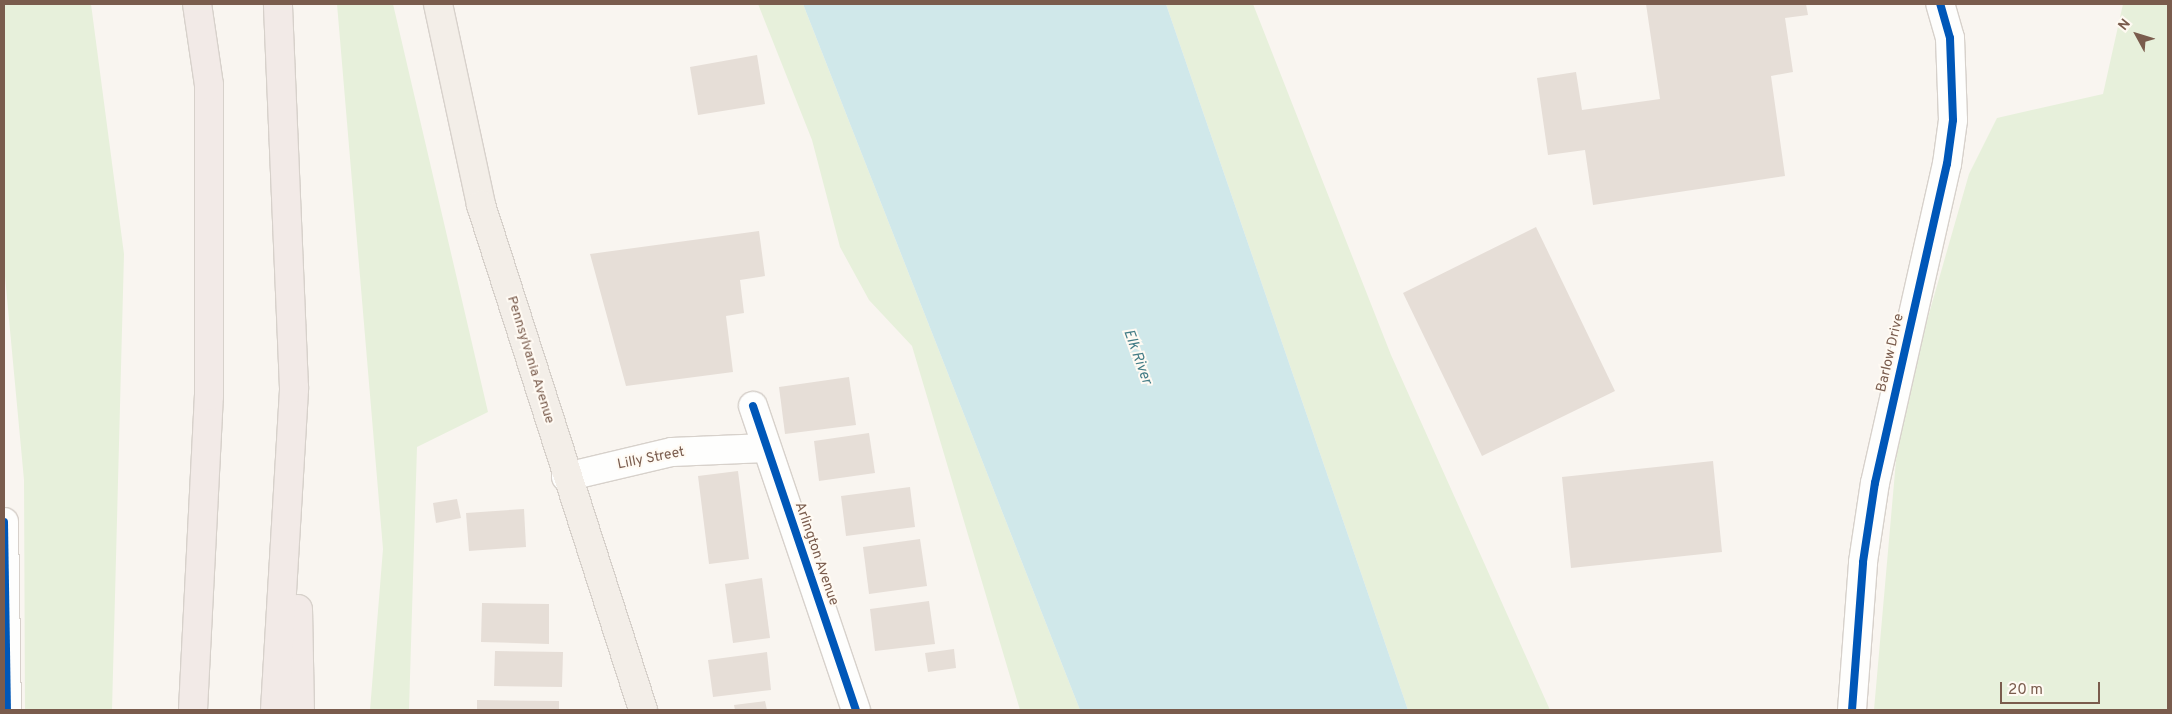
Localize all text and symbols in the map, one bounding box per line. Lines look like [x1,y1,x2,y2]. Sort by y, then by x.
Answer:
north arrow [2112,10,2162,60]
text: N [2115,16,2135,35]
street label: Pennsylvania Avenue [502,294,558,426]
street label: Barlow Drive [1874,312,1908,394]
water label: Elk River [1119,327,1155,387]
street label: Lilly Street [616,444,686,474]
street label: Arlington Avenue [790,500,842,608]
scale bar [2002,672,2102,704]
text: 20 m [2008,681,2043,700]

